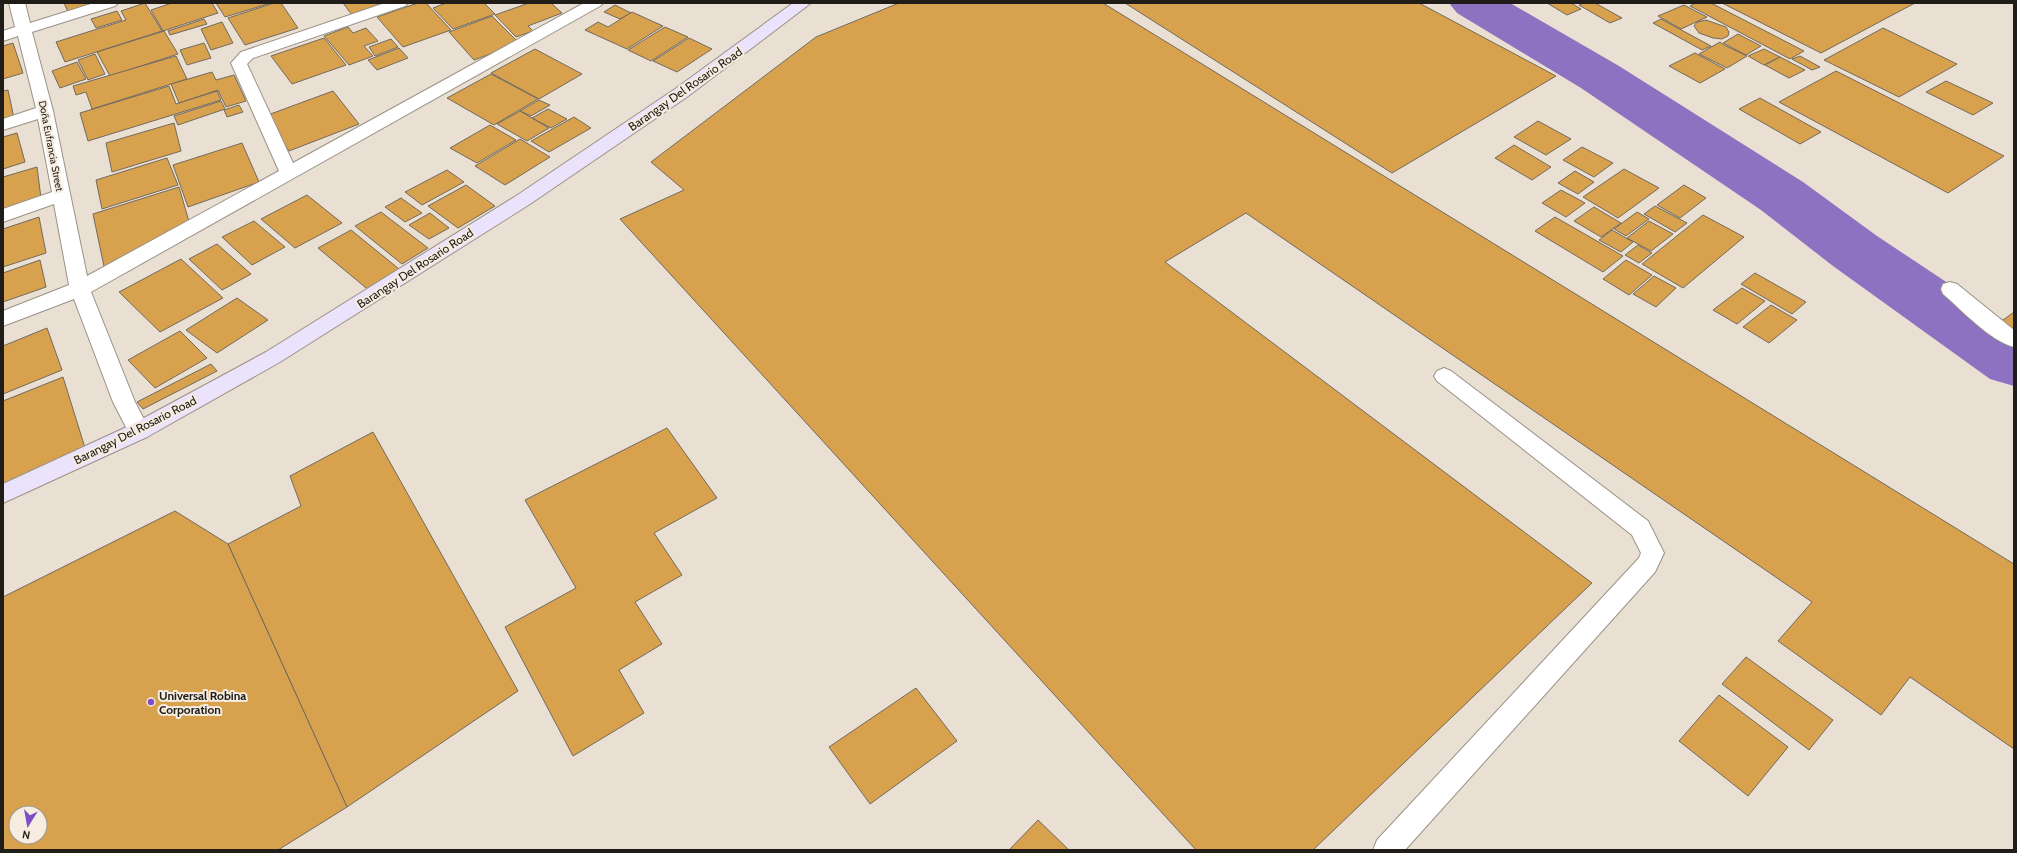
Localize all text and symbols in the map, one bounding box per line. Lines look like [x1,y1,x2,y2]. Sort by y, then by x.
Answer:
street label: Barangay Del Rosario Road [625,44,745,134]
street label: Doña Eufrancia Street [36,100,66,193]
street label: Barangay Del Rosario Road [354,225,476,311]
street label: Barangay Del Rosario Road [71,393,199,467]
place label: Universal Robina Corporation [159,688,246,717]
marker: Universal Robina Corporation [146,697,156,707]
north arrow [8,805,48,845]
text: N [21,827,31,842]

